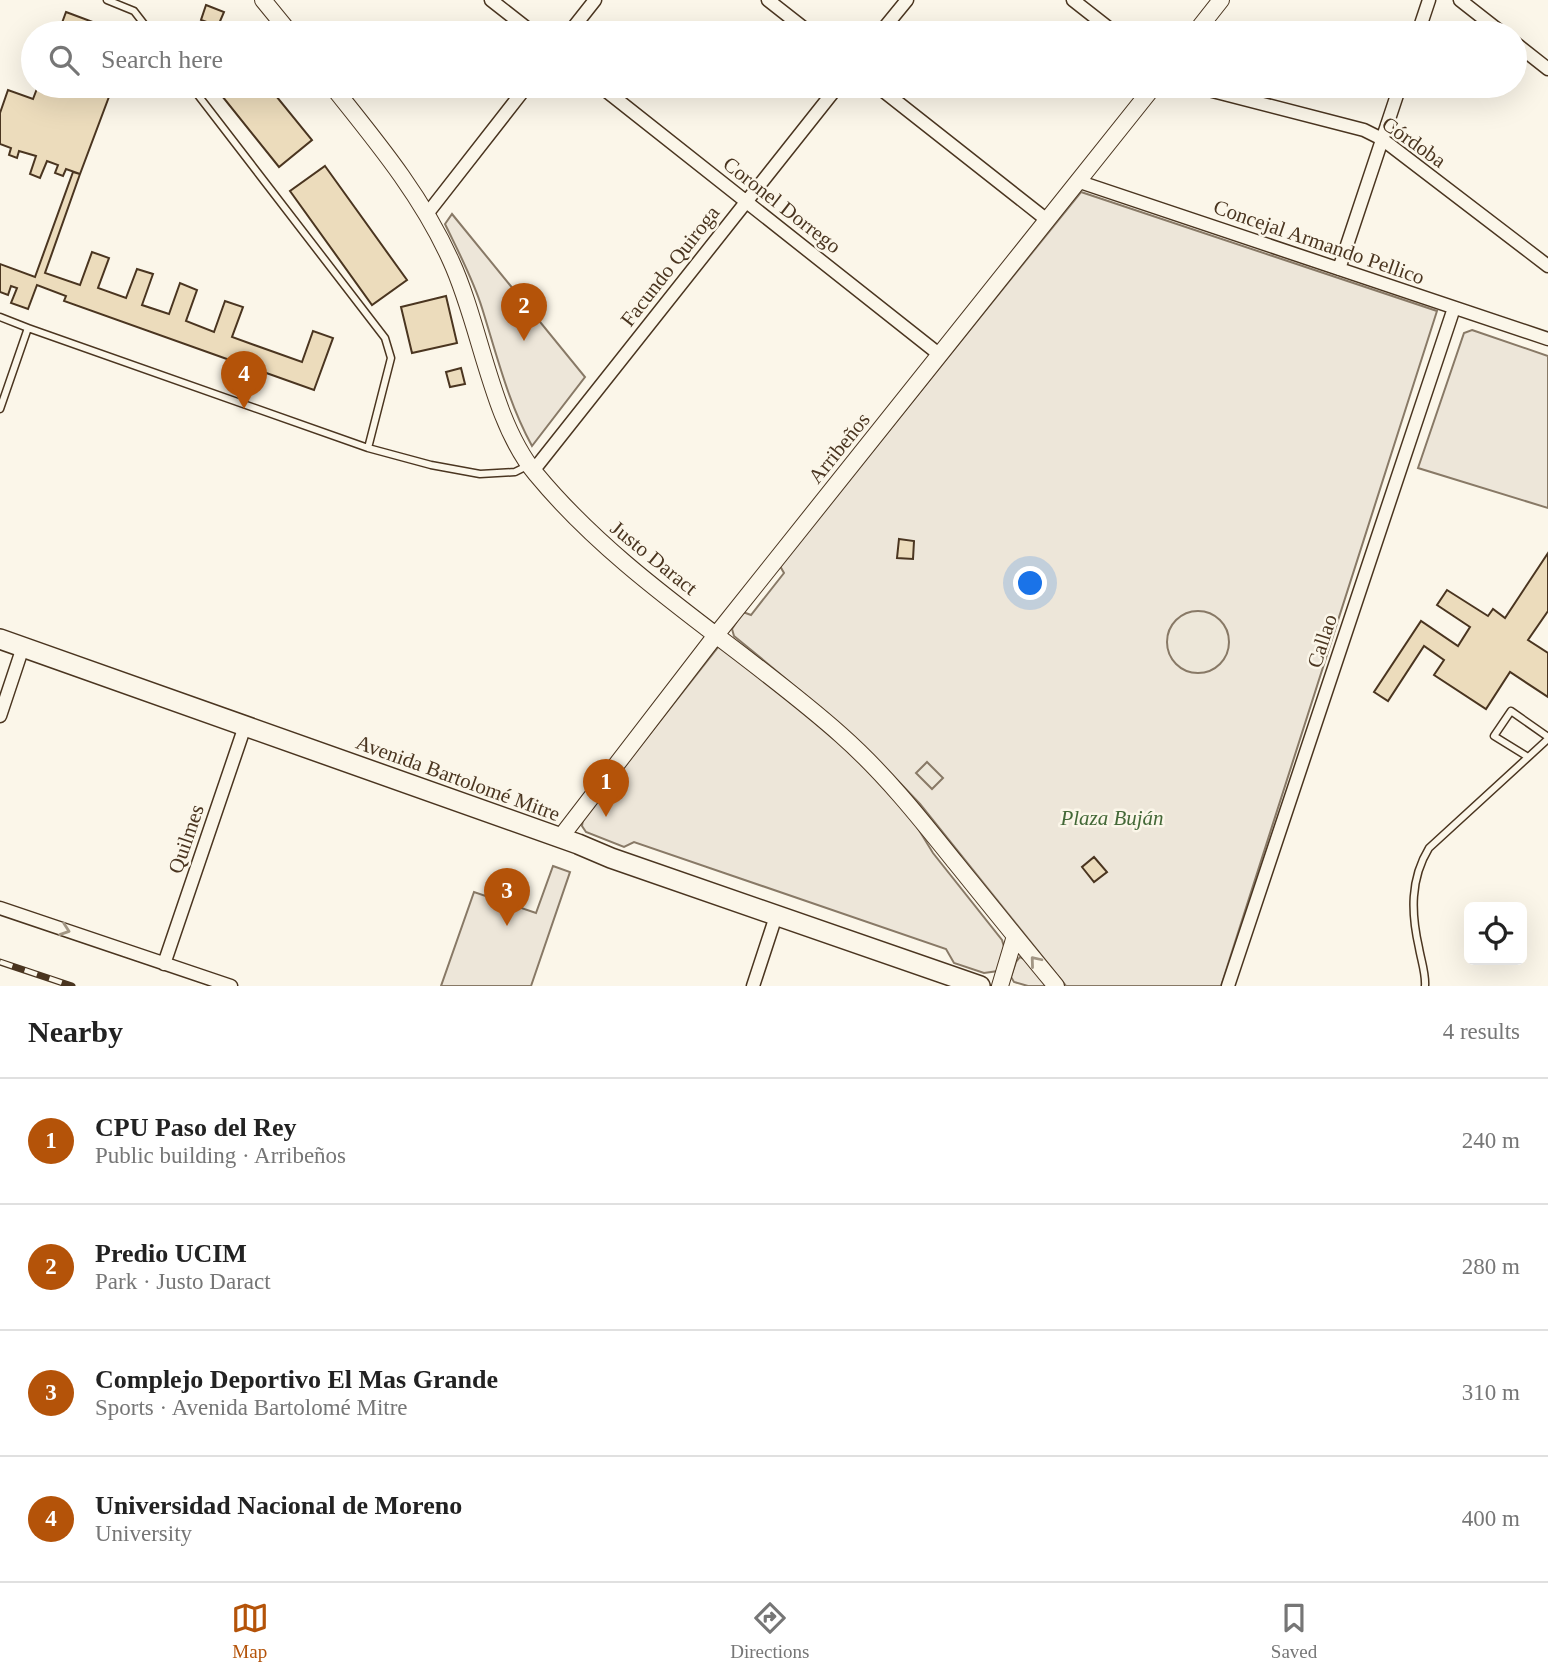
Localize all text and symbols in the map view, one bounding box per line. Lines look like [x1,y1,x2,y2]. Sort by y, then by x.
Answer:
search box [21,21,1527,98]
icon: search [45,41,83,79]
text: Search here [101,45,223,74]
street label: Córdoba [1377,111,1451,173]
street label: Coronel Dorrego [718,152,846,258]
street label: Concejal Armando Pellico [1210,195,1428,289]
street label: Facundo Quiroga [615,200,725,331]
pin: 2 [501,283,547,341]
pin: 4 [221,351,267,409]
street label: Arribeños [803,408,875,488]
street label: Justo Daract [606,516,702,600]
your location [1013,566,1047,600]
street label: Callao [1302,611,1342,671]
street label: Avenida Bartolomé Mitre [353,730,563,826]
pin: 1 [583,759,629,817]
street label: Quilmes [163,801,209,877]
park label: Plaza Buján [1059,806,1164,830]
pin: 3 [484,868,530,926]
map controls [1464,902,1527,965]
button: locate [1464,902,1527,965]
one-way arrow [58,922,70,936]
one-way arrow [1031,956,1043,969]
text: Nearby [28,1015,123,1048]
text: 4 results [1443,1019,1520,1044]
text: CPU Paso del Rey [95,1113,296,1142]
text: 1 [45,1128,57,1153]
text: 240 m [1462,1128,1520,1153]
text: Public building · Arribeños [95,1143,346,1168]
text: Predio UCIM [95,1239,247,1268]
text: 2 [45,1254,57,1279]
text: 280 m [1462,1254,1520,1279]
text: Park · Justo Daract [95,1269,271,1294]
text: Complejo Deportivo El Mas Grande [95,1365,498,1394]
text: 3 [45,1380,57,1405]
text: 310 m [1462,1380,1520,1405]
text: Sports · Avenida Bartolomé Mitre [95,1395,408,1420]
text: Universidad Nacional de Moreno [95,1491,462,1520]
text: 4 [45,1506,57,1531]
text: 400 m [1462,1506,1520,1531]
text: University [95,1521,192,1546]
tab: Map [231,1599,269,1663]
tab: Directions [730,1599,809,1663]
tab: Saved [1271,1599,1317,1663]

